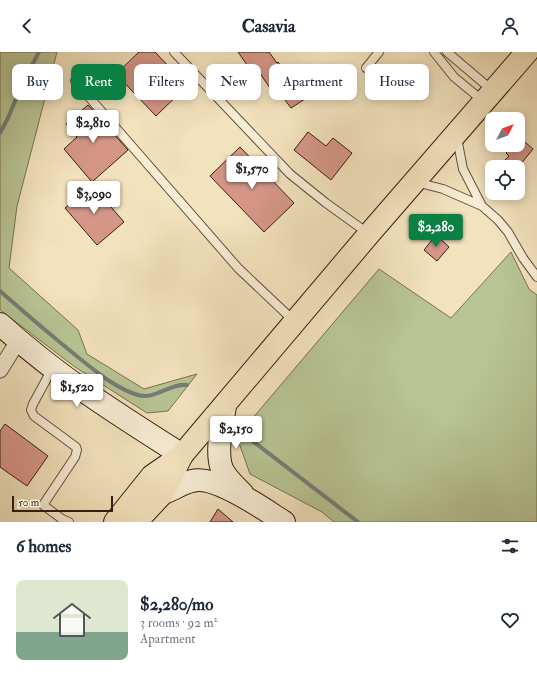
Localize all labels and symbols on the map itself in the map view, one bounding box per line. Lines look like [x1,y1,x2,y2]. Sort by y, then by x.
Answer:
pin: $2,810 [60,110,126,144]
north arrow [485,112,525,152]
pin: $1,570 [219,156,285,190]
pin: $3,090 [61,181,127,215]
pin: $2,280 [403,214,469,248]
pin: $1,520 [44,374,110,408]
pin: $2,150 [203,416,269,450]
scale bar [12,494,113,513]

